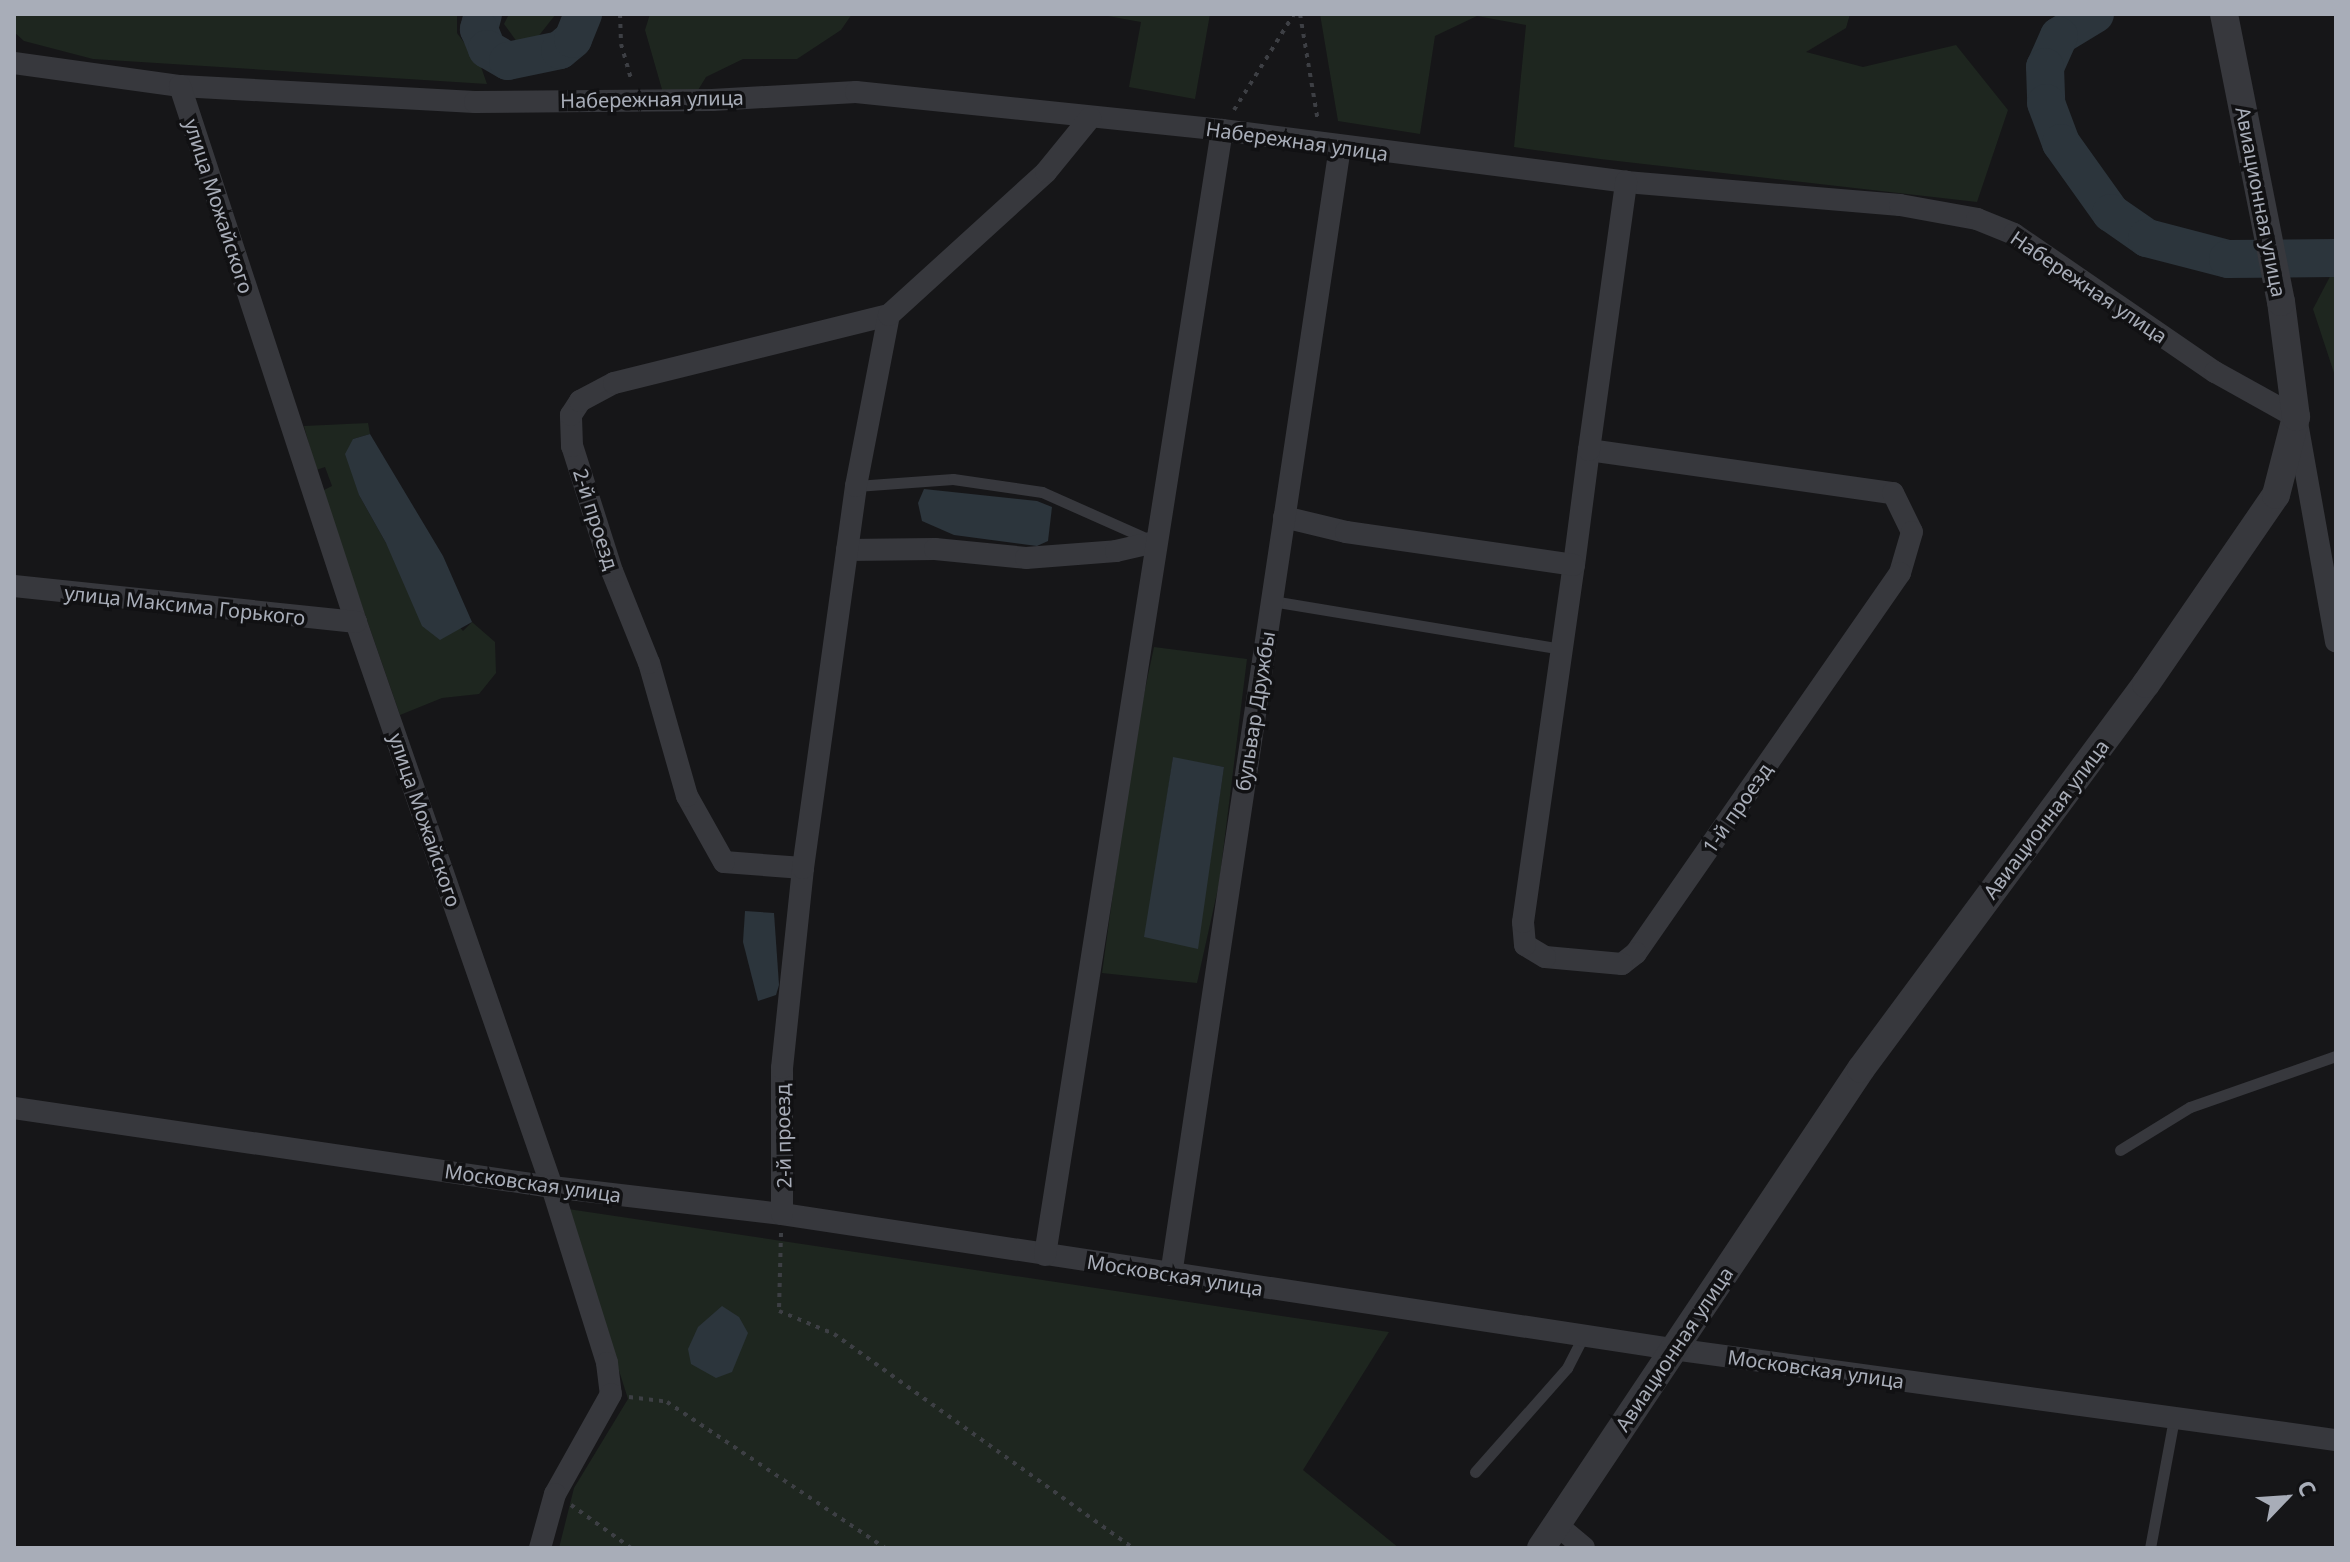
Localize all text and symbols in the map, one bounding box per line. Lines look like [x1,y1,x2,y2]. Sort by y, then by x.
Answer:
street label: Набережная улица [560,85,744,113]
street label: Авиационная улица [2231,105,2291,299]
street label: улица Можайского [179,116,259,296]
street label: Набережная улица [1204,116,1390,166]
street label: Набережная улица [2006,226,2172,348]
street label: 2-й проезд [568,466,624,572]
street label: улица Максима Горького [63,580,307,630]
street label: бульвар Дружбы [1231,629,1279,793]
street label: улица Можайского [384,730,466,910]
street label: Авиационная улица [1978,735,2114,903]
street label: 1-й проезд [1697,758,1777,858]
street label: 2-й проезд [770,1084,796,1188]
street label: Московская улица [443,1159,623,1207]
street label: Московская улица [1085,1249,1265,1301]
street label: Авиационная улица [1610,1262,1738,1436]
street label: Московская улица [1726,1345,1906,1393]
north arrow [2246,1458,2326,1538]
text: С [2291,1475,2324,1501]

